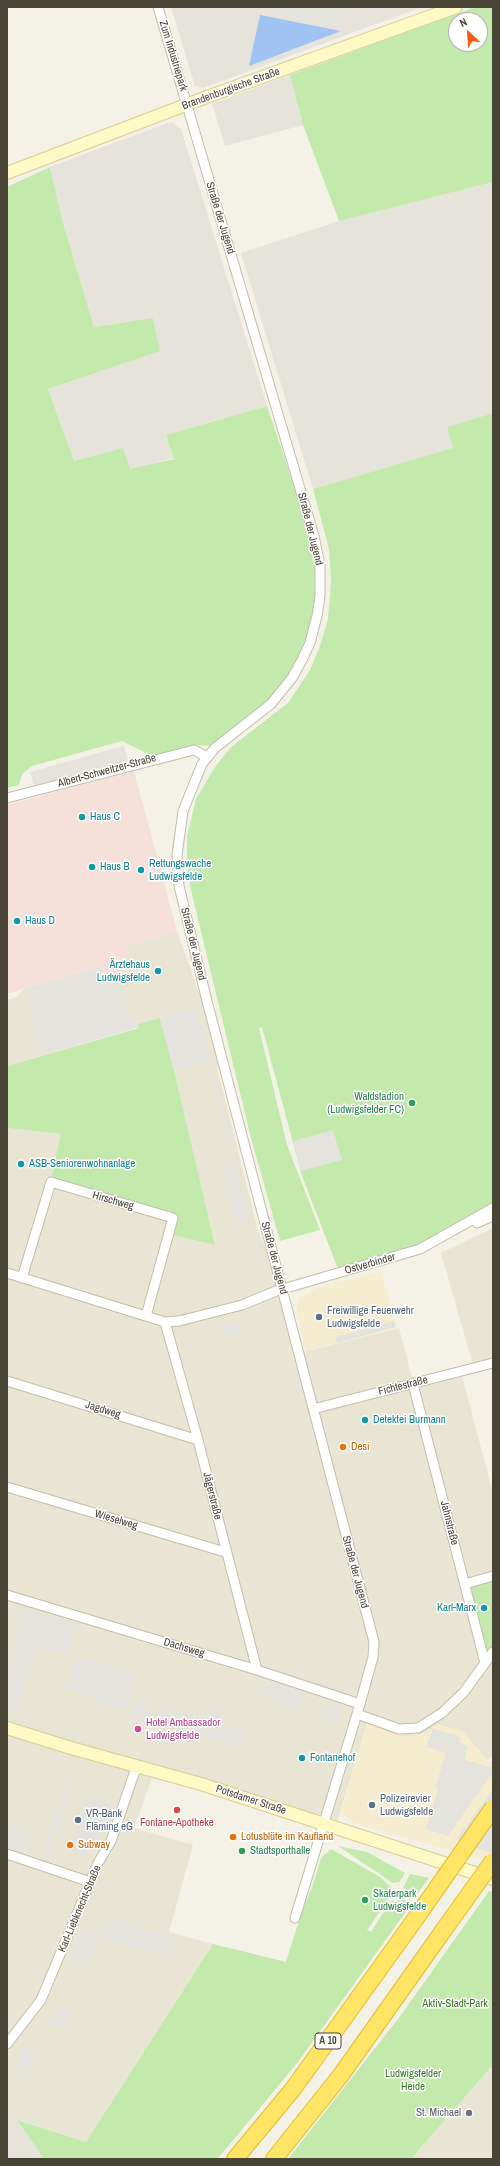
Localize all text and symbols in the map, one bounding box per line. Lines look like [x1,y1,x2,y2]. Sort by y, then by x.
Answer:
north arrow [448,12,488,52]
text: N [457,14,469,30]
street label: Zum Industriepark [156,19,190,93]
street label: Brandenburgische Straße [180,65,282,113]
street label: Straße der Jugend [203,180,237,256]
street label: Straße der Jugend [295,491,325,567]
street label: Albert-Schweitzer-Straße [56,752,158,790]
place label: Haus C [90,810,120,824]
marker: Haus C [77,812,87,822]
place label: Rettungswache Ludwigsfelde [149,857,211,883]
place label: Haus B [100,860,130,874]
marker: Haus B [87,862,97,872]
marker: Rettungswache Ludwigsfelde [136,865,146,875]
street label: Straße der Jugend [178,906,208,982]
place label: Haus D [25,914,55,928]
marker: Haus D [12,916,22,926]
place label: Ärztehaus Ludwigsfelde [97,958,150,984]
marker: Ärztehaus Ludwigsfelde [153,966,163,976]
place label: Waldstadion (Ludwigsfelder FC) [327,1090,404,1116]
marker: Waldstadion (Ludwigsfelder FC) [407,1098,417,1108]
place label: ASB-Seniorenwohnanlage [29,1157,135,1171]
marker: ASB-Seniorenwohnanlage [16,1159,26,1169]
street label: Hirschweg [91,1189,135,1213]
street label: Straße der Jugend [258,1220,290,1296]
street label: Ostverbinder [343,1250,397,1278]
place label: Freiwillige Feuerwehr Ludwigsfelde [327,1304,414,1330]
marker: Freiwillige Feuerwehr Ludwigsfelde [314,1312,324,1322]
street label: Fichtestraße [377,1373,429,1399]
street label: Jagdweg [84,1398,122,1422]
place label: Detektei Burmann [373,1413,446,1427]
marker: Detektei Burmann [360,1415,370,1425]
place label: Desi [351,1440,370,1454]
marker: Desi [338,1442,348,1452]
street label: Jägerstraße [200,1471,224,1521]
street label: Jahnstraße [437,1500,461,1546]
street label: Wieselweg [93,1507,139,1533]
street label: Straße der Jugend [339,1534,371,1610]
place label: Karl-Marx [437,1601,476,1615]
marker: Karl-Marx [479,1603,489,1613]
street label: Dachsweg [162,1636,206,1660]
place label: Hotel Ambassador Ludwigsfelde [146,1716,220,1742]
marker: Hotel Ambassador Ludwigsfelde [133,1724,143,1734]
place label: Fontanehof [310,1751,355,1765]
marker: Fontanehof [297,1753,307,1763]
street label: Potsdamer Straße [214,1782,288,1818]
place label: Polizeirevier Ludwigsfelde [380,1792,433,1818]
marker: Polizeirevier Ludwigsfelde [367,1800,377,1810]
marker: Fontane-Apotheke [172,1805,182,1815]
place label: VR-Bank Fläming eG [86,1807,133,1833]
marker: VR-Bank Fläming eG [73,1815,83,1825]
place label: Fontane-Apotheke [140,1816,214,1830]
place label: Lotusblüte im Kaufland [241,1830,333,1844]
marker: Lotusblüte im Kaufland [228,1832,238,1842]
place label: Subway [78,1838,110,1852]
marker: Subway [65,1840,75,1850]
place label: Stadtsporthalle [250,1844,310,1858]
marker: Stadtsporthalle [237,1846,247,1856]
street label: Karl-Liebknecht-Straße [56,1864,104,1954]
place label: Skaterpark Ludwigsfelde [373,1887,426,1913]
marker: Skaterpark Ludwigsfelde [360,1895,370,1905]
park label: Aktiv-Stadt-Park [422,1997,488,2011]
road number: A 10 [315,2033,341,2049]
park label: Ludwigsfelder Heide [385,2067,441,2093]
place label: St. Michael [416,2106,461,2120]
marker: St. Michael [464,2108,474,2118]

